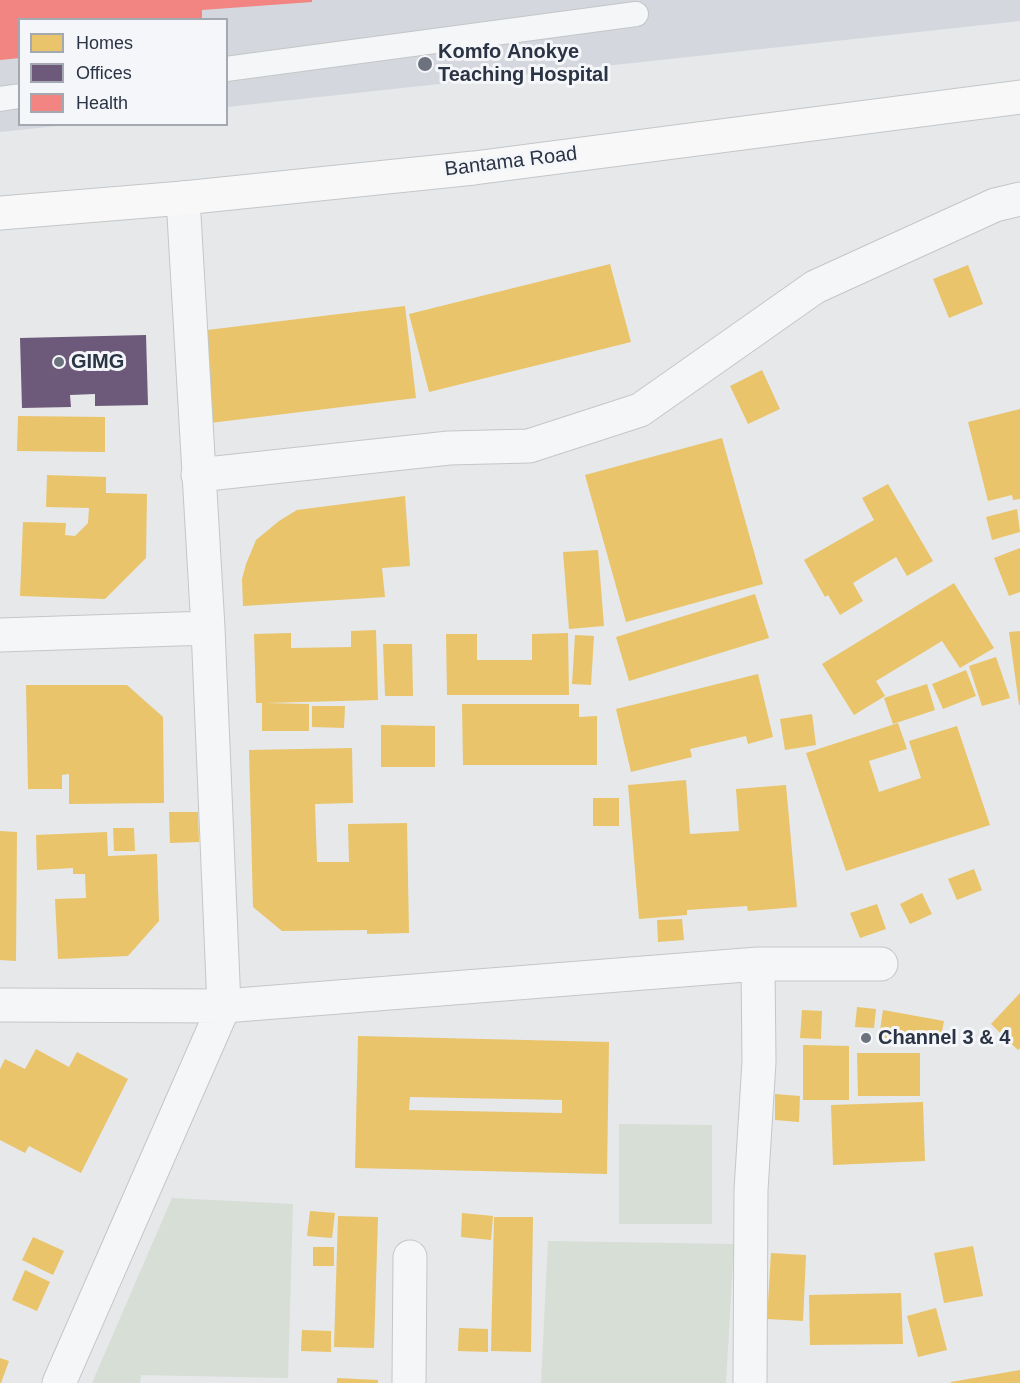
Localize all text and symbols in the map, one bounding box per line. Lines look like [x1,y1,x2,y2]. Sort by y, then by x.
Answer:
legend [18,18,228,126]
text: Homes [76,33,133,53]
place label: Komfo Anokye Teaching Hospital [438,40,609,87]
marker: Komfo Anokye Teaching Hospital [416,55,434,73]
text: Offices [76,63,132,83]
text: Health [76,93,128,113]
street label: Bantama Road [443,142,579,182]
place label: GIMG [71,350,124,374]
marker: GIMG [52,355,66,369]
place label: Channel 3 & 4 [878,1026,1010,1050]
marker: Channel 3 & 4 [859,1031,873,1045]

